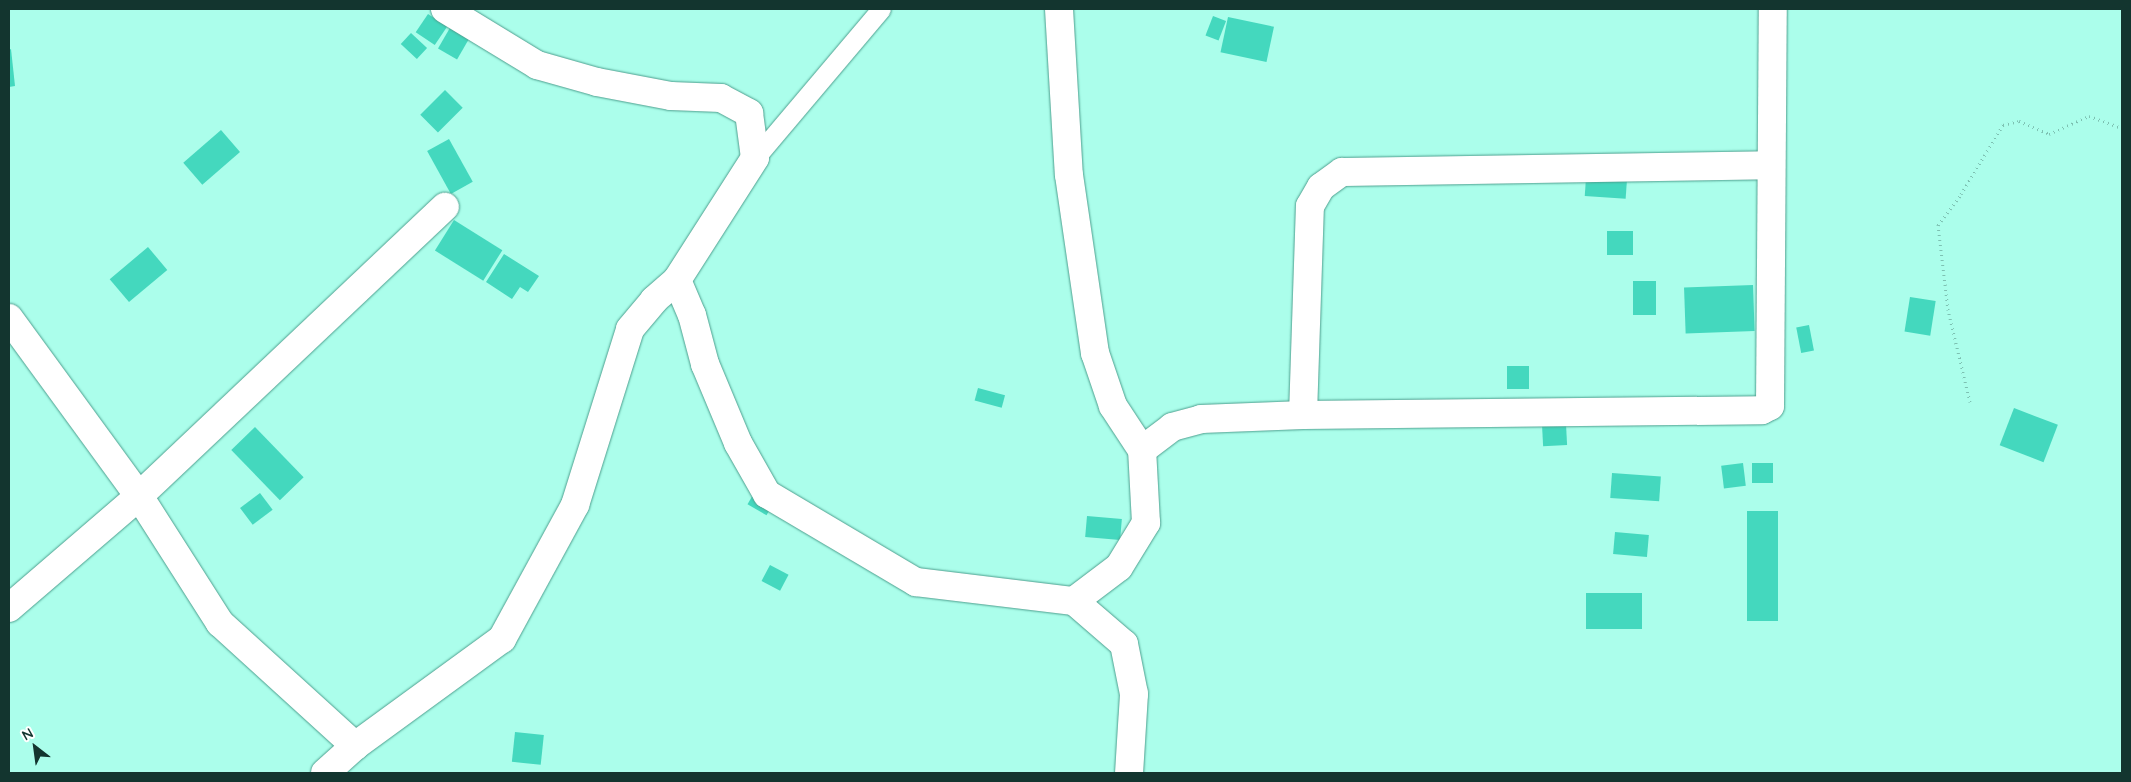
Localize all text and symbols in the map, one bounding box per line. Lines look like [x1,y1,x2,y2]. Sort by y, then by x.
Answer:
north arrow [10,722,60,772]
text: N [19,724,36,744]

